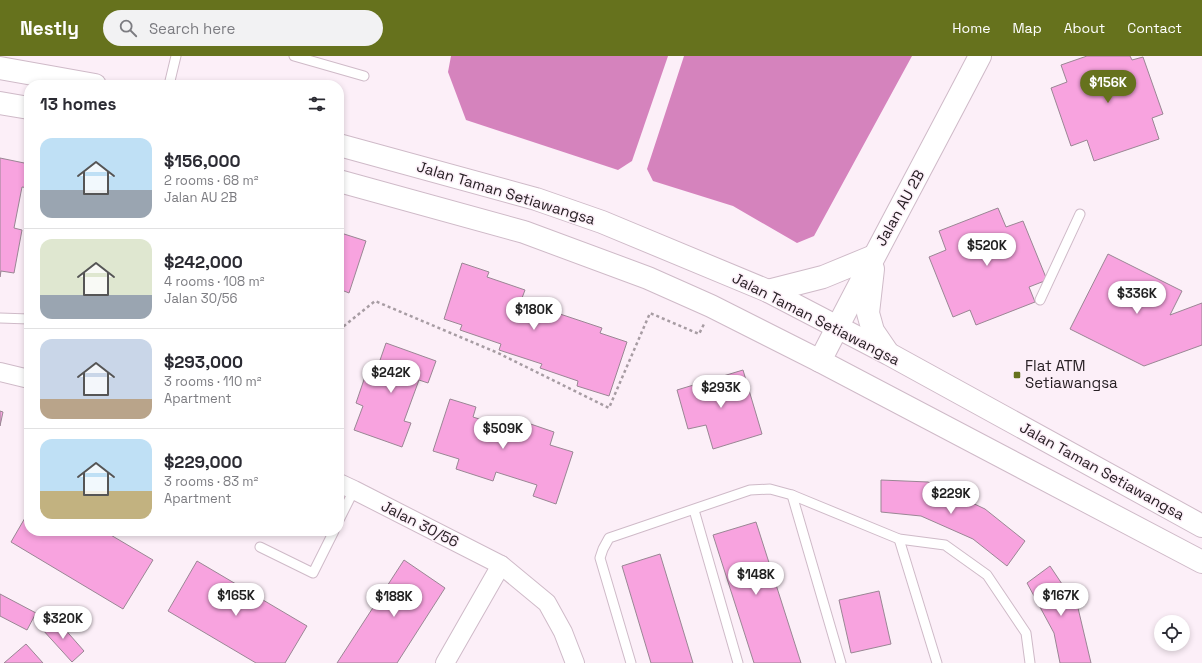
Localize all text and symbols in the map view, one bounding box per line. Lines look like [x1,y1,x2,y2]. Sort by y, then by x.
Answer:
search box [103,10,383,46]
text: Nestly [20,16,79,41]
icon: search [117,17,139,39]
text: Search here [149,19,235,38]
text: Home [952,19,990,37]
text: Map [1012,19,1042,37]
text: About [1064,19,1105,37]
text: Contact [1127,19,1182,37]
pin: $156K [1080,70,1136,104]
text: $156K [1089,74,1127,91]
text: 13 homes [40,93,116,115]
icon: filters [306,93,328,115]
text: $156,000 [164,150,241,172]
icon: home [72,154,120,202]
street label: Jalan Taman Setiawangsa [415,156,598,229]
street label: Jalan AU 2B [871,166,928,249]
text: 2 rooms · 68 m² [164,172,258,189]
text: Jalan AU 2B [164,189,237,206]
pin: $520K [959,233,1015,267]
text: $520K [967,237,1007,254]
text: $242,000 [164,251,243,273]
icon: home [72,255,120,303]
street label: Jalan Taman Setiawangsa [729,268,903,369]
text: 4 rooms · 108 m² [164,273,265,290]
pin: $336K [1109,281,1165,315]
text: $336K [1117,285,1157,302]
text: Jalan 30/56 [164,290,238,307]
pin: $180K [506,297,562,331]
text: $180K [515,301,553,318]
text: $293,000 [164,351,243,373]
icon: home [72,355,120,403]
place label: Flat ATM Setiawangsa [1025,356,1118,392]
pin: $242K [363,360,419,394]
text: $242K [371,364,411,381]
marker: Flat ATM Setiawangsa [1012,370,1022,380]
text: 3 rooms · 110 m² [164,373,262,390]
pin: $293K [693,375,749,409]
text: $293K [701,379,741,396]
text: Apartment [164,390,232,407]
pin: $509K [475,416,531,450]
street label: Jalan Taman Setiawangsa [1017,417,1188,524]
text: $509K [483,420,523,437]
text: $229,000 [164,451,243,473]
icon: home [72,455,120,503]
text: 3 rooms · 83 m² [164,473,258,490]
pin: $229K [923,481,979,515]
text: $229K [931,485,971,502]
text: Apartment [164,490,232,507]
street label: Jalan 30/56 [378,496,462,551]
pin: $148K [728,562,784,596]
text: $148K [737,566,775,583]
pin: $165K [208,583,264,617]
pin: $167K [1033,583,1089,617]
pin: $188K [366,584,422,618]
text: $165K [217,587,255,604]
text: $167K [1043,587,1079,604]
text: $188K [375,588,413,605]
pin: $320K [35,606,91,640]
text: $320K [43,610,83,627]
map controls [1154,615,1190,651]
button: locate [1154,615,1190,651]

